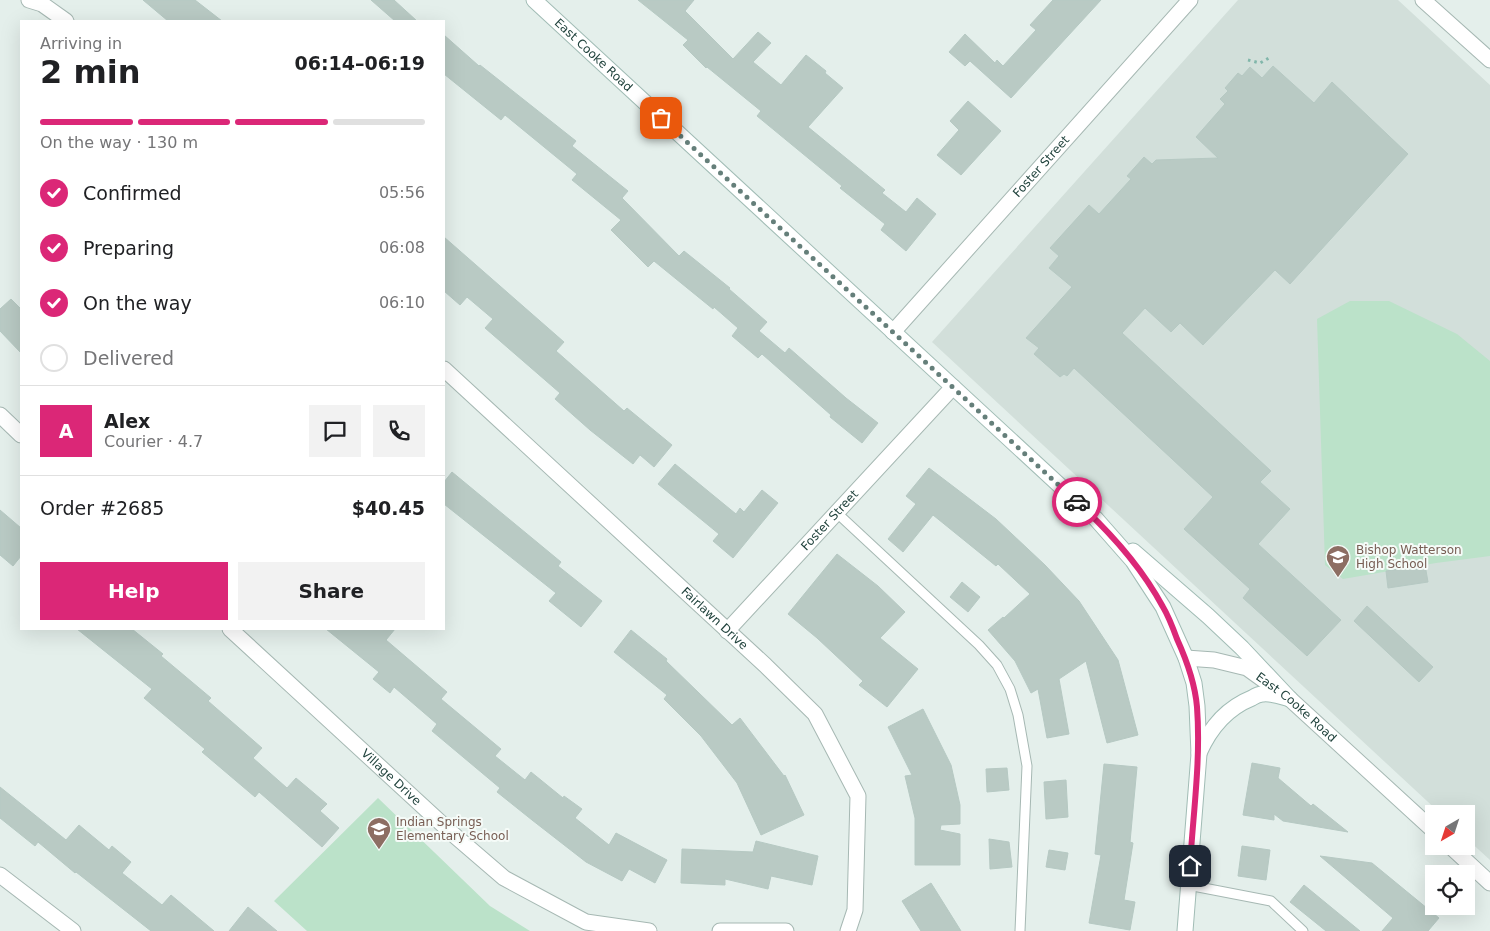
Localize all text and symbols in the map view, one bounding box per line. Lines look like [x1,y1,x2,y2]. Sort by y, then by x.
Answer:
street label: East Cooke Road [552,16,635,94]
text: Arriving in [40,34,122,53]
text: 06:14–06:19 [295,52,425,74]
text: 2 min [40,53,141,91]
pin [640,97,682,139]
icon: bag [647,104,675,132]
text: On the way · 130 m [40,133,198,152]
street label: Foster Street [1010,133,1072,200]
icon: check [40,179,68,207]
text: Confirmed [83,182,182,204]
text: 05:56 [379,183,425,202]
icon: check [40,234,68,262]
text: Preparing [83,237,174,259]
text: 06:08 [379,238,425,257]
icon: check [40,289,68,317]
text: On the way [83,292,192,314]
text: 06:10 [379,293,425,312]
text: Delivered [83,347,174,369]
button: chat [309,405,361,457]
button: phone [373,405,425,457]
text: Alex [104,410,150,432]
text: A [59,420,73,442]
text: Courier · 4.7 [104,432,203,451]
courier [1052,477,1102,527]
street label: Foster Street [798,487,861,553]
icon: car [1063,488,1091,516]
text: Order #2685 [40,497,164,519]
text: $40.45 [352,497,425,519]
place label: Bishop Watterson High School [1356,543,1462,571]
school or university icon: Bishop Watterson High School [1325,544,1351,578]
button: Help [40,562,228,620]
button: Share [238,562,425,620]
street label: Fairlawn Drive [678,584,751,653]
street label: East Cooke Road [1253,670,1339,745]
street label: Village Drive [358,746,424,808]
north arrow [1425,805,1475,855]
map controls [1425,805,1475,915]
place label: Indian Springs Elementary School [396,815,509,843]
school or university icon: Indian Springs Elementary School [366,816,392,850]
pin [1169,845,1211,887]
icon: home [1176,852,1204,880]
button: locate [1425,865,1475,915]

